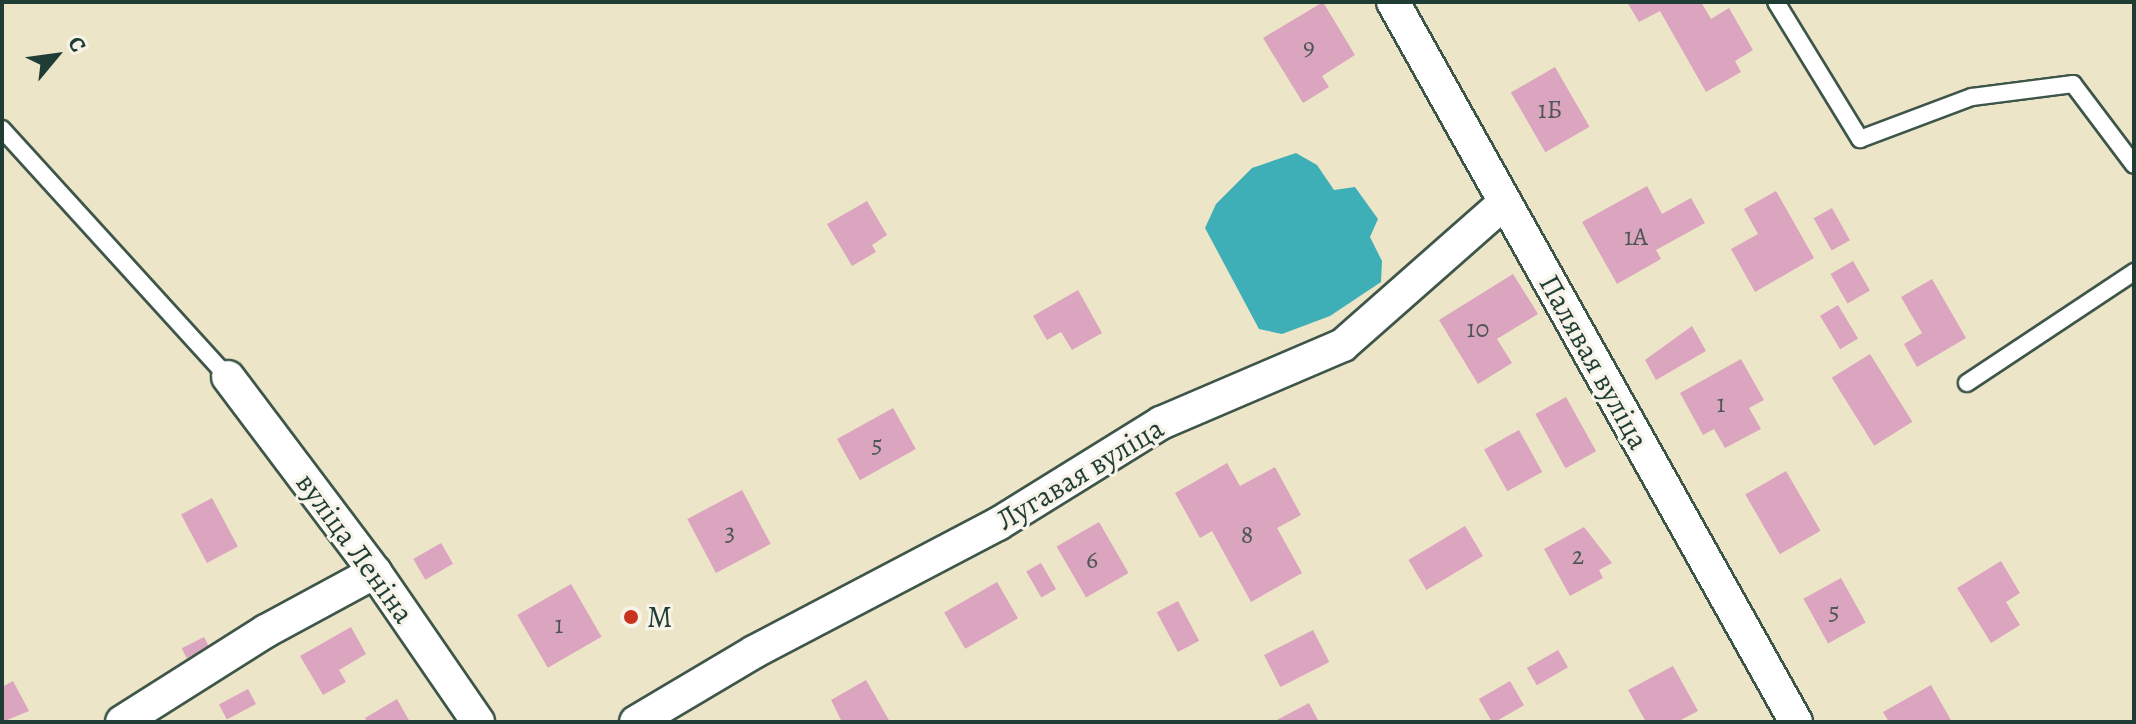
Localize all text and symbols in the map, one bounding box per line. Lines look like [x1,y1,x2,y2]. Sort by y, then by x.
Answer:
north arrow [16,16,96,96]
text: С [61,31,93,58]
house number: 9 [1303,31,1315,63]
house number: 1Б [1538,94,1562,126]
house number: 1А [1624,221,1648,253]
street label: Палявая вуліца [1531,268,1657,456]
house number: 10 [1467,313,1489,345]
house number: 1 [1717,388,1725,420]
street label: Лугавая вуліца [990,410,1170,538]
house number: 5 [871,428,883,460]
street label: вуліца Леніна [288,466,422,630]
house number: 3 [725,516,735,548]
house number: 8 [1241,519,1253,551]
house number: 2 [1572,540,1584,572]
house number: 6 [1086,544,1098,576]
house number: 5 [1828,595,1840,627]
place label: M [647,599,672,635]
marker: M [622,608,640,626]
house number: 1 [555,609,563,641]

